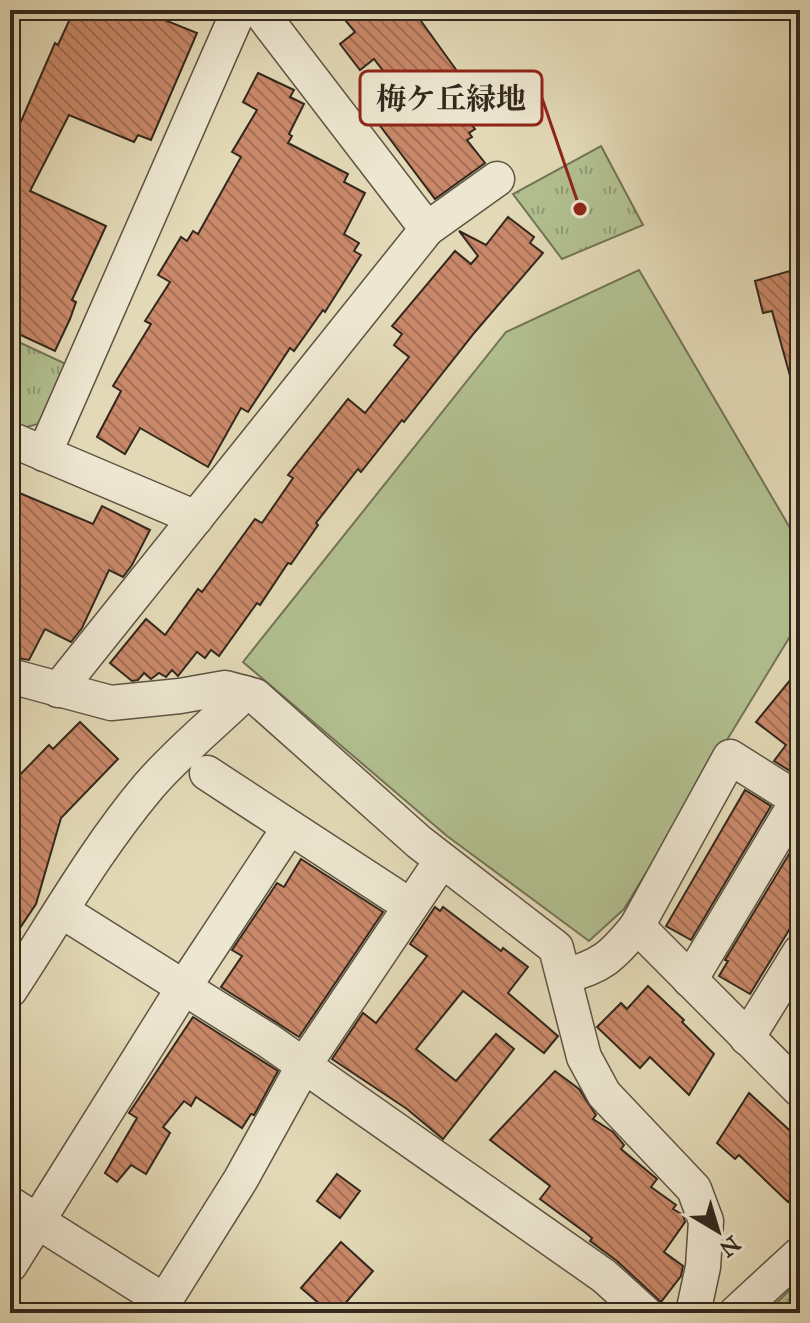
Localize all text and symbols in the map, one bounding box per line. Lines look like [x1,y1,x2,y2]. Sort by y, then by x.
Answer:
callout: 梅ケ丘緑地 [360,71,542,125]
text: 梅ケ丘緑地 [376,81,526,117]
north arrow [678,1191,758,1271]
text: N [714,1230,746,1263]

